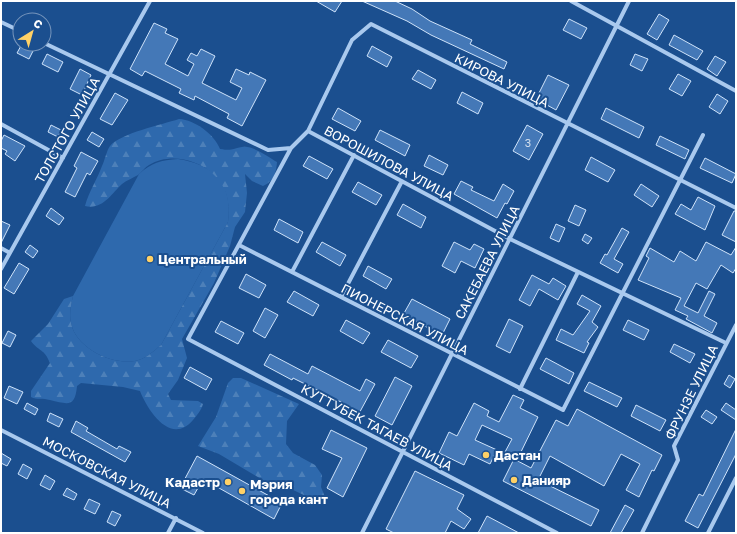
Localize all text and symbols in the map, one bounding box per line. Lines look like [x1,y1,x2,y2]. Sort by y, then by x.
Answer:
north arrow [12,12,52,52]
text: С [31,16,46,31]
street label: КИРОВА УЛИЦА [452,49,552,111]
street label: ТОЛСТОГО УЛИЦА [31,74,103,186]
street label: ВОРОШИЛОВА УЛИЦА [322,122,457,204]
house number: 3 [525,136,531,149]
street label: САКЕБАЕВА УЛИЦА [451,202,523,322]
place label: Центральный [158,251,247,267]
marker: Центральный [145,254,155,264]
street label: ПИОНЕРСКАЯ УЛИЦА [339,280,472,358]
street label: ФРУНЗЕ УЛИЦА [661,342,721,442]
street label: КУТТУБЕК ТАГАЕВ УЛИЦА [298,380,456,474]
street label: МОСКОВСКАЯ УЛИЦА [40,433,174,511]
place label: Дастан [494,447,541,463]
marker: Дастан [481,450,491,460]
place label: Данияр [522,472,571,488]
place label: Кадастр [165,474,220,490]
marker: Данияр [509,475,519,485]
place label: Мэрия города кант [250,476,328,507]
marker: Кадастр [223,477,233,487]
marker: Мэрия города кант [237,486,247,496]

